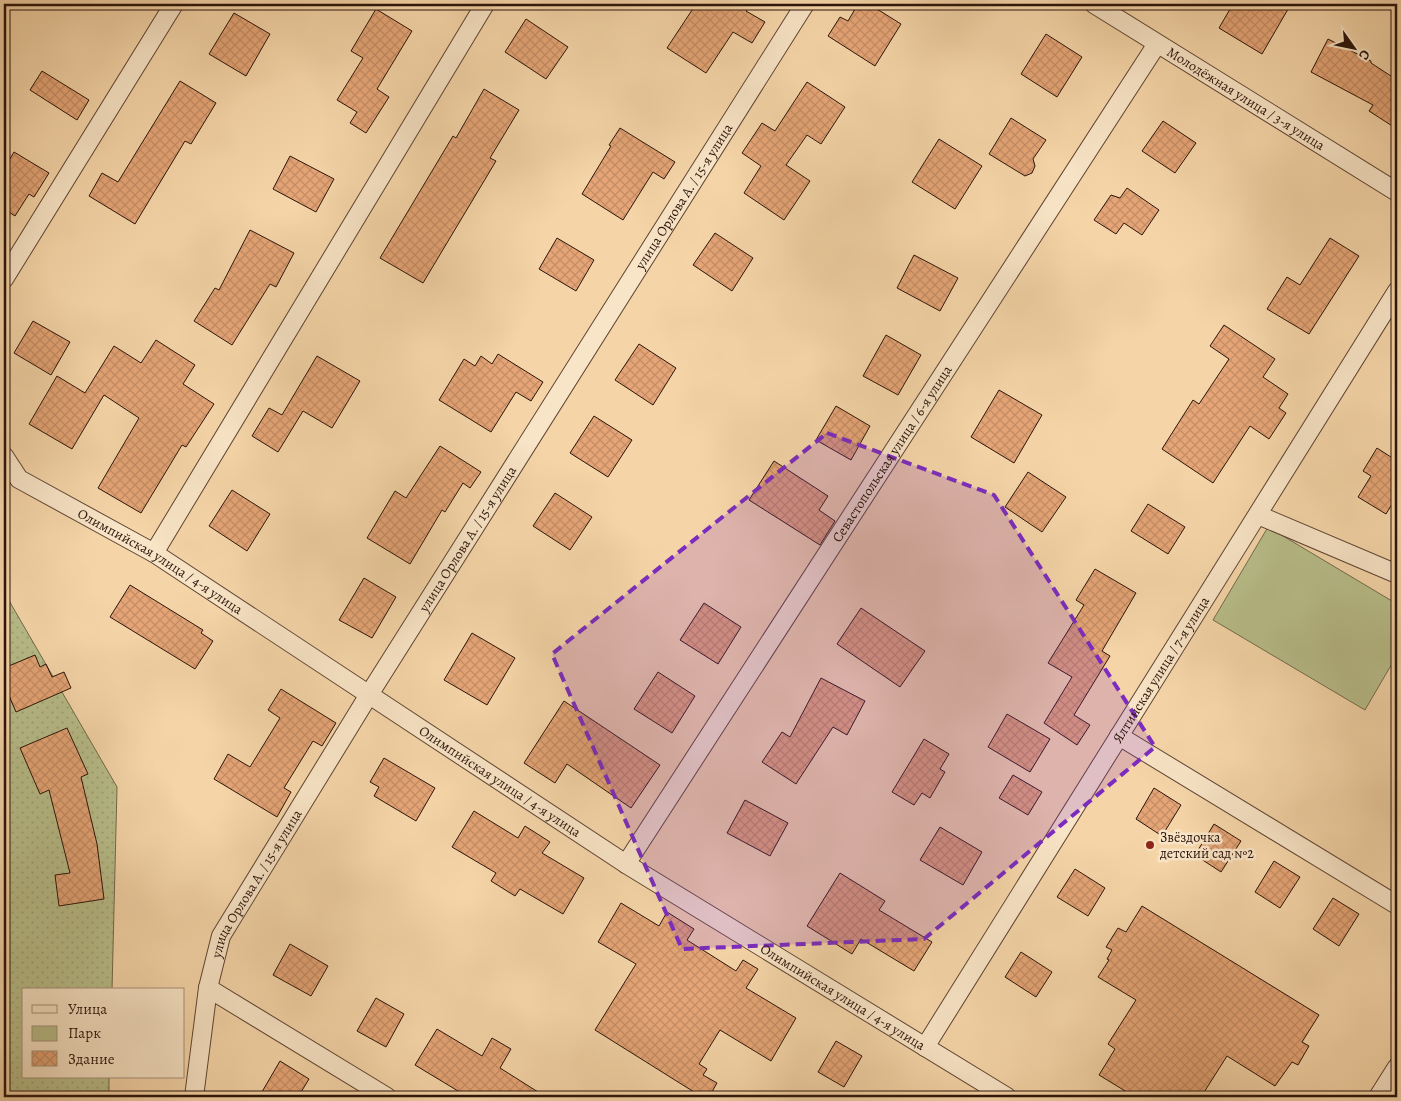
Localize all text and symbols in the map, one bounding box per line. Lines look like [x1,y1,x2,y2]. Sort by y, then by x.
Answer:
north arrow [1328,22,1378,72]
street label: Молодёжная улица / 3-я улица [1163,43,1329,155]
text: С [1354,46,1375,64]
street label: улица Орлова А. / 15-я улица [630,119,738,274]
street label: Севастопольская улица / 6-я улица [828,361,957,546]
street label: улица Орлова А. / 15-я улица [414,462,521,616]
street label: Олимпийская улица / 4-я улица [74,504,247,619]
street label: Ялтинская улица / 7-я улица [1108,592,1214,747]
street label: Олимпийская улица / 4-я улица [415,721,585,842]
street label: улица Орлова А. / 15-я улица [207,805,307,961]
place label: Звёздочка детский сад №2 [1159,828,1254,863]
marker: Звёздочка детский сад №2 [1144,839,1156,851]
street label: Олимпийская улица / 4-я улица [757,939,929,1055]
legend [22,988,185,1078]
text: Улица [68,999,107,1019]
text: Парк [68,1023,101,1043]
text: Здание [68,1049,115,1069]

